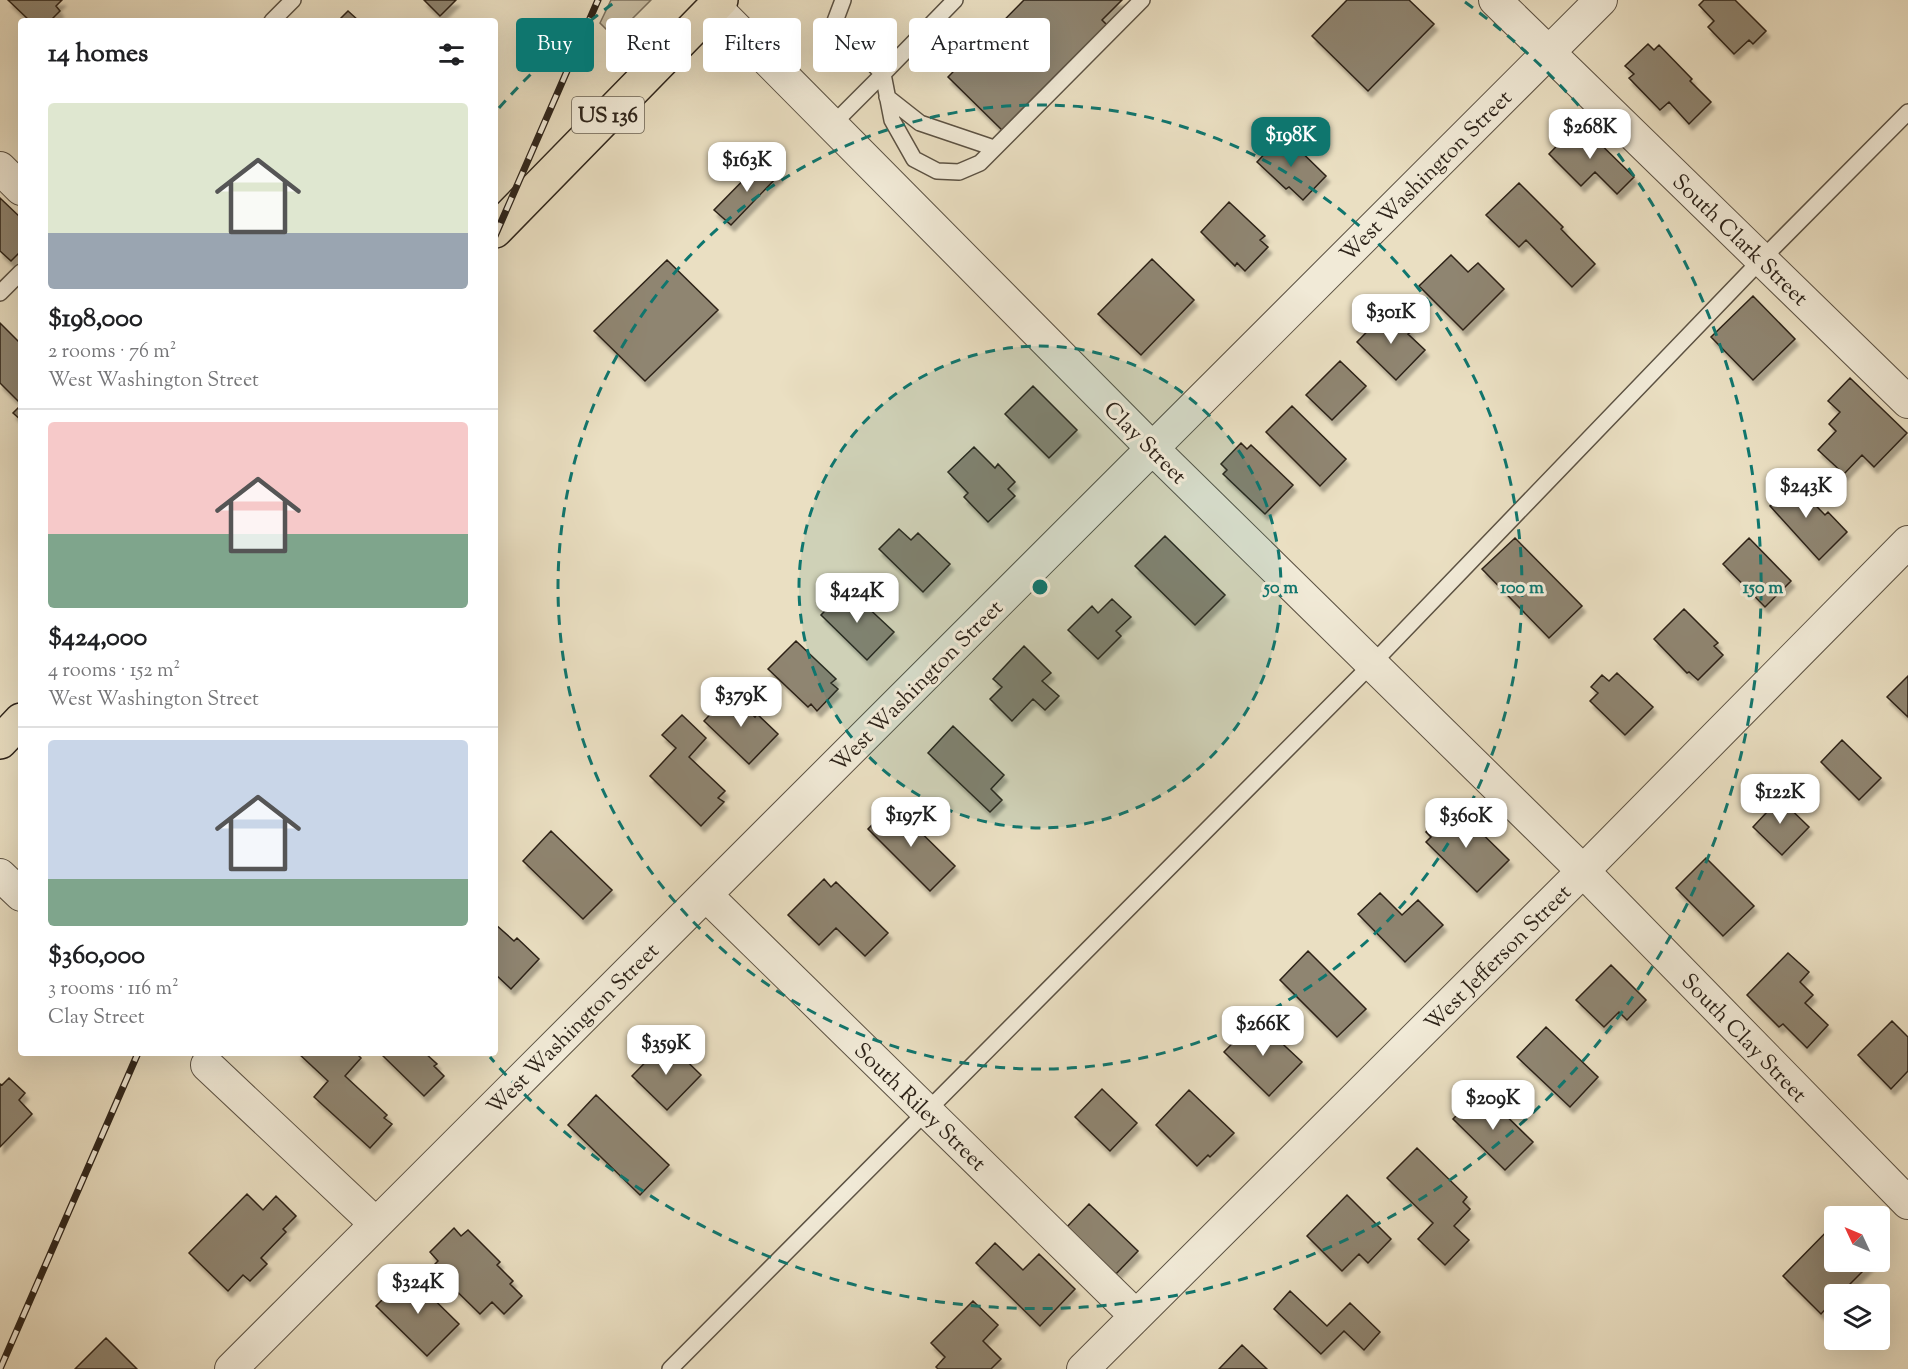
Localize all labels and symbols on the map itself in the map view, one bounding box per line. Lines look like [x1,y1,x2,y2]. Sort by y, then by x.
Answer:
street label: West Washington Street [1334,83,1521,270]
road number: US 136 [572,97,644,133]
pin: $268K [1548,109,1632,160]
pin: $198K [1249,117,1333,168]
pin: $163K [705,142,789,193]
street label: South Clark Street [1664,168,1814,315]
pin: $301K [1349,294,1433,345]
street label: Clay Street [1095,395,1193,493]
pin: $243K [1764,468,1848,519]
pin: $424K [815,573,899,624]
text: 50 m [1262,576,1298,602]
text: 100 m [1500,576,1544,602]
text: 150 m [1743,576,1783,602]
centre of rings [1030,577,1050,597]
street label: West Washington Street [825,593,1012,780]
pin: $379K [699,677,783,728]
pin: $122K [1738,774,1822,825]
pin: $197K [869,797,953,848]
pin: $360K [1424,798,1508,849]
street label: West Jefferson Street [1418,878,1580,1040]
street label: West Washington Street [481,936,668,1123]
street label: South Clay Street [1673,967,1813,1111]
pin: $266K [1221,1006,1305,1057]
pin: $359K [624,1025,708,1076]
street label: South Riley Street [845,1036,993,1180]
pin: $209K [1451,1080,1535,1131]
north arrow [1824,1206,1890,1272]
pin: $324K [376,1264,460,1315]

